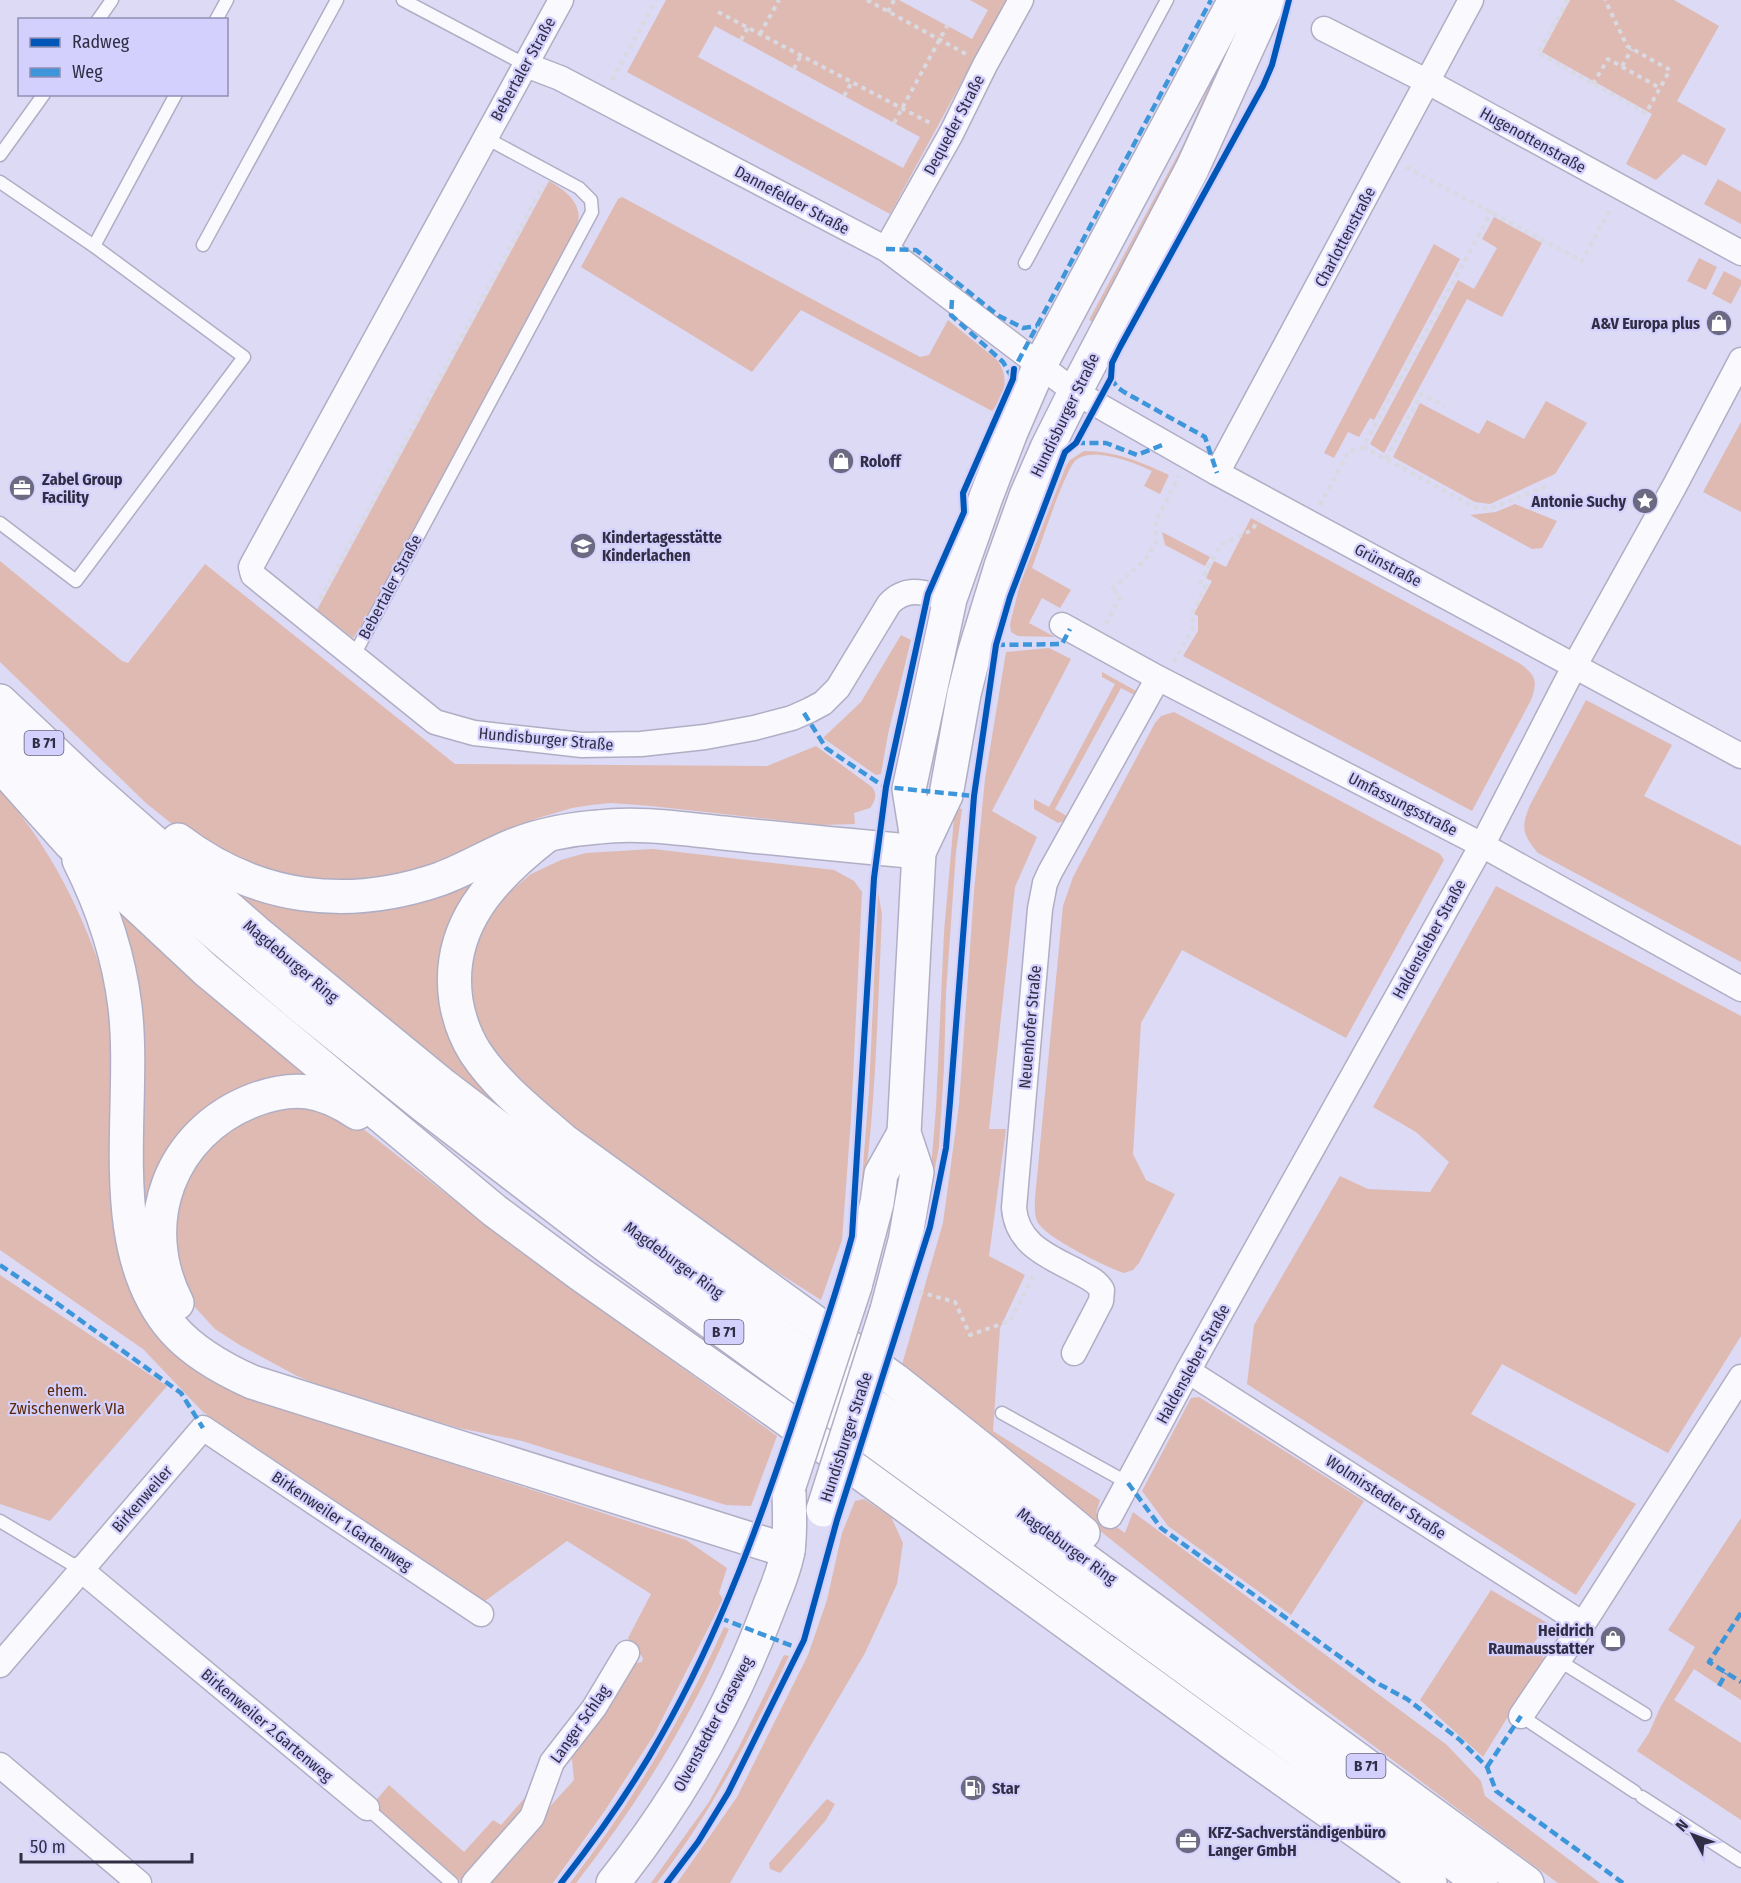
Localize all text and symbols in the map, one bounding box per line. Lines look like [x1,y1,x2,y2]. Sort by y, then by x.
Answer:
street label: Bebertaler Straße [487,14,559,124]
legend [18,18,228,96]
text: Radweg [72,31,130,53]
text: Weg [72,61,103,83]
street label: Dequeder Straße [920,72,988,178]
street label: Hugenottenstraße [1477,103,1589,177]
street label: Dannefelder Straße [732,162,853,238]
street label: Charlottenstraße [1311,184,1379,290]
shop icon: A&V Europa plus [1704,308,1734,338]
place label: A&V Europa plus [1590,314,1700,333]
street label: Hundisburger Straße [1027,350,1103,480]
shop icon: Roloff [826,446,856,476]
place label: Roloff [860,452,902,471]
place label: Zabel Group Facility [42,470,123,507]
office icon: Zabel Group Facility [7,473,37,503]
place icon: Antonie Suchy [1630,486,1660,516]
place label: Antonie Suchy [1531,492,1626,511]
place label: Kindertagesstätte Kinderlachen [602,528,722,565]
school or university icon: Kindertagesstätte Kinderlachen [568,531,598,561]
street label: Bebertaler Straße [355,532,426,642]
street label: Grünstraße [1351,539,1425,591]
street label: Hundisburger Straße [478,724,614,754]
road number: B 71 [24,731,63,755]
street label: Umfassungsstraße [1345,768,1461,840]
street label: Haldensleber Straße [1388,876,1470,1002]
street label: Magdeburger Ring [240,916,343,1007]
street label: Neuenhofer Straße [1015,964,1045,1089]
street label: Magdeburger Ring [621,1218,728,1303]
street label: Haldensleber Straße [1152,1301,1234,1427]
road number: B 71 [704,1320,744,1344]
street label: Hundisburger Straße [816,1370,876,1504]
park label: ehem. Zwischenwerk VIa [9,1381,125,1418]
street label: Wolmirstedter Straße [1322,1451,1450,1543]
street label: Birkenweiler [108,1461,176,1536]
street label: Birkenweiler 1.Gartenweg [268,1467,416,1575]
street label: Magdeburger Ring [1014,1504,1121,1589]
place label: Heidrich Raumausstatter [1488,1621,1594,1658]
shop icon: Heidrich Raumausstatter [1598,1624,1628,1654]
street label: Olvenstedter Graseweg [669,1653,757,1795]
street label: Birkenweiler 2.Gartenweg [197,1664,337,1786]
street label: Langer Schlag [546,1681,614,1766]
road number: B 71 [1346,1754,1386,1778]
fuel station icon: Star [958,1773,988,1803]
place label: Star [992,1779,1020,1798]
north arrow [1663,1805,1723,1865]
text: N [1672,1816,1692,1835]
place label: KFZ-Sachverständigenbüro Langer GmbH [1208,1823,1386,1860]
scale bar [21,1826,192,1864]
office icon: KFZ-Sachverständigenbüro Langer GmbH [1173,1826,1203,1856]
text: 50 m [30,1836,66,1858]

